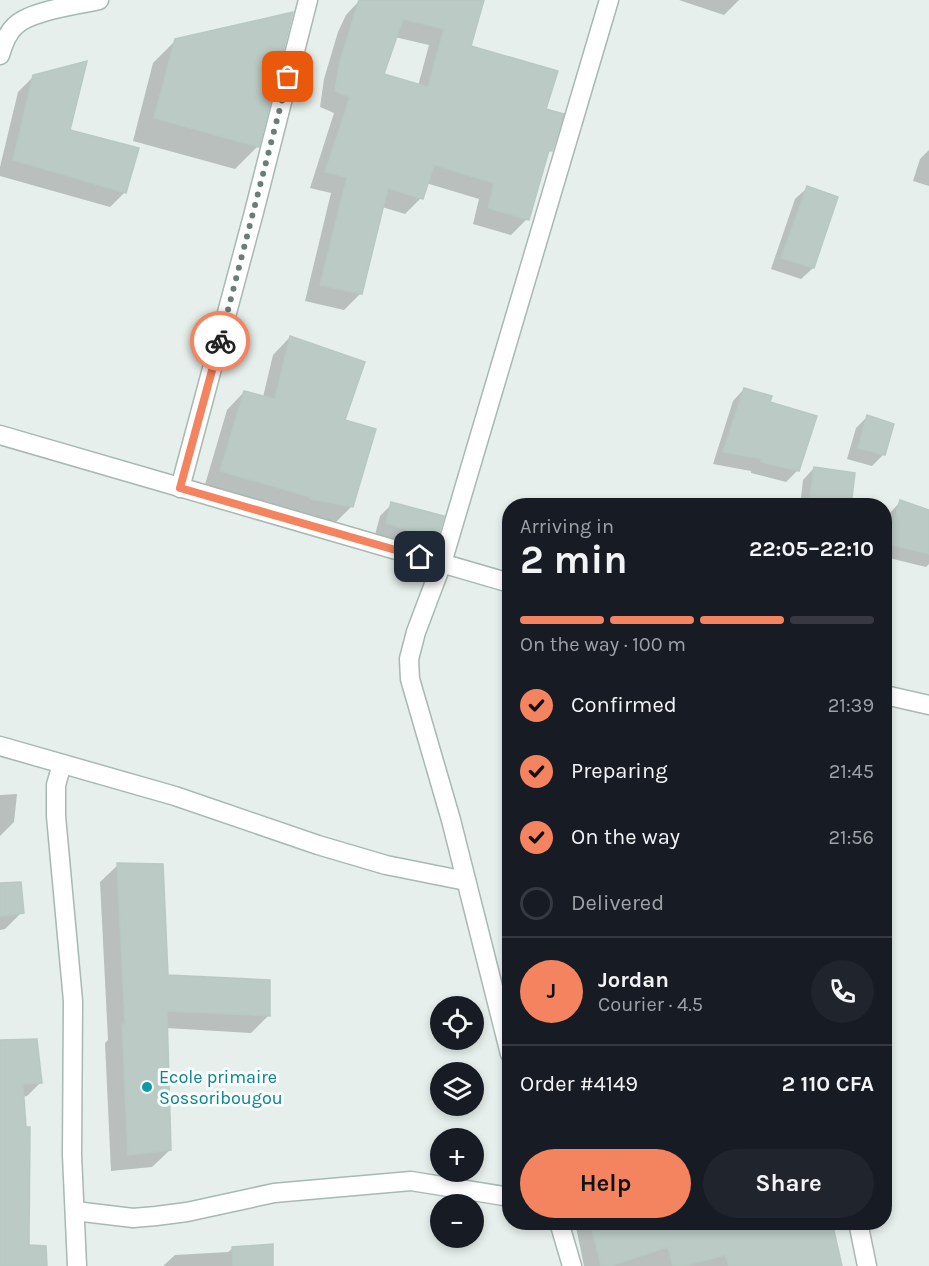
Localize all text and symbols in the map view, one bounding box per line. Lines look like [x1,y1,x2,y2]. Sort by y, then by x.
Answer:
pin [262,51,313,102]
icon: bag [271,60,304,93]
courier [190,311,250,371]
icon: bike [204,325,237,358]
text: Arriving in [520,515,614,538]
pin [394,531,445,582]
text: 22:05–22:10 [749,536,874,562]
text: 2 min [520,537,628,583]
icon: home [403,540,436,573]
text: On the way · 100 m [520,633,686,656]
icon: check [520,689,553,722]
text: Confirmed [571,692,677,718]
text: 21:39 [828,694,874,717]
icon: check [520,755,553,788]
text: Preparing [571,758,668,784]
text: 21:45 [829,760,874,783]
icon: check [520,821,553,854]
text: On the way [571,824,680,850]
text: 21:56 [828,826,874,849]
text: Delivered [571,890,664,916]
button: phone [811,960,874,1023]
text: Jordan [598,967,669,993]
text: J [547,978,556,1004]
text: Courier · 4.5 [598,993,703,1016]
map controls [430,996,484,1248]
button: locate [430,996,484,1050]
button: layers [430,1062,484,1116]
place label: Ecole primaire Sossoribougou [159,1066,283,1109]
text: Order #4149 [520,1071,638,1097]
text: 2 110 CFA [782,1071,874,1097]
marker: Ecole primaire Sossoribougou [140,1080,154,1094]
button: + [430,1128,484,1182]
button: Help [520,1149,691,1218]
button: Share [703,1149,874,1218]
button: − [430,1194,484,1248]

